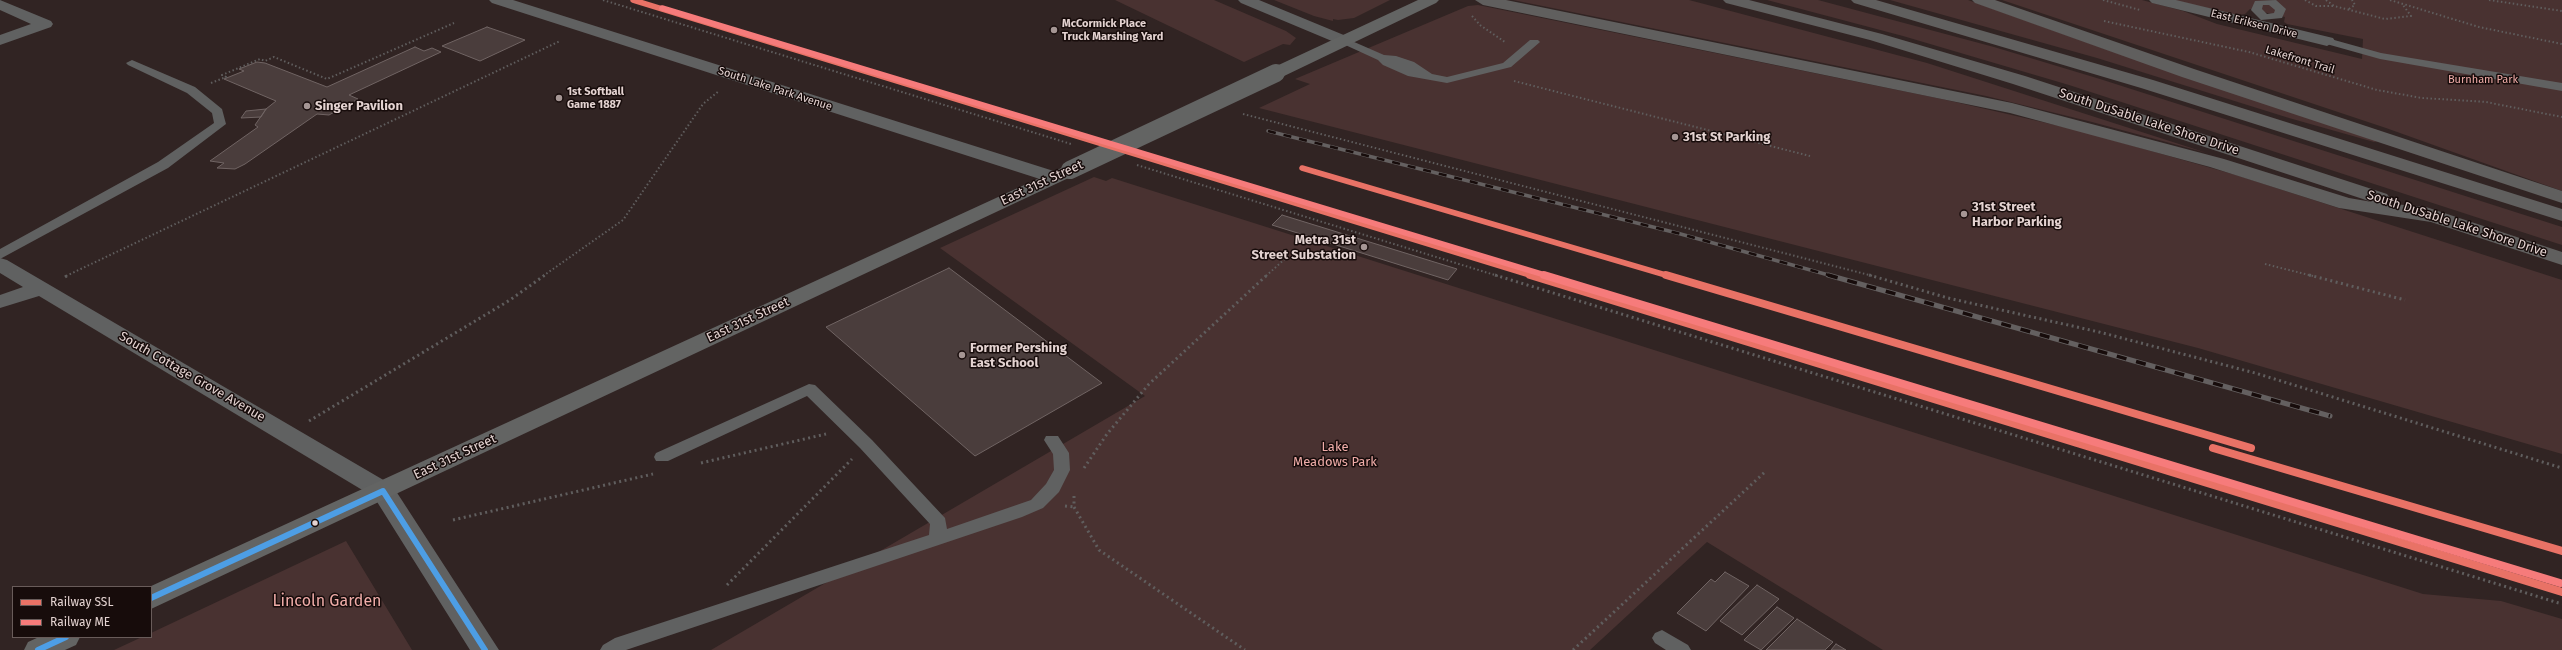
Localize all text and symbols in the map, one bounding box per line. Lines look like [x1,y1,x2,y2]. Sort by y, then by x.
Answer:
street label: East Eriksen Drive [2209,7,2299,41]
place label: McCormick Place Truck Marshing Yard [1062,17,1163,43]
marker: McCormick Place Truck Marshing Yard [1049,25,1059,35]
street label: Lakefront Trail [2264,43,2336,77]
street label: South Lake Park Avenue [716,64,834,114]
park label: Burnham Park [2448,73,2518,87]
place label: 1st Softball Game 1887 [567,85,624,111]
street label: South DuSable Lake Shore Drive [2057,85,2241,159]
marker: 1st Softball Game 1887 [554,93,564,103]
place label: Singer Pavilion [315,98,403,114]
marker: Singer Pavilion [302,101,312,111]
place label: 31st St Parking [1683,129,1770,145]
marker: 31st St Parking [1670,132,1680,142]
street label: East 31st Street [998,157,1086,209]
street label: South DuSable Lake Shore Drive [2365,187,2549,261]
place label: 31st Street Harbor Parking [1972,199,2062,230]
marker: 31st Street Harbor Parking [1959,209,1969,219]
place label: Metra 31st Street Substation [1252,232,1356,263]
marker: Metra 31st Street Substation [1359,242,1369,252]
street label: East 31st Street [704,294,792,346]
street label: South Cottage Grove Avenue [116,329,268,425]
place label: Former Pershing East School [970,340,1067,371]
marker: Former Pershing East School [957,350,967,360]
street label: East 31st Street [411,431,499,483]
park label: Lake Meadows Park [1293,439,1377,470]
unlabelled marker [310,518,320,528]
legend [12,586,152,638]
park label: Lincoln Garden [273,592,381,612]
text: Railway SSL [50,595,113,609]
text: Railway ME [50,615,110,629]

